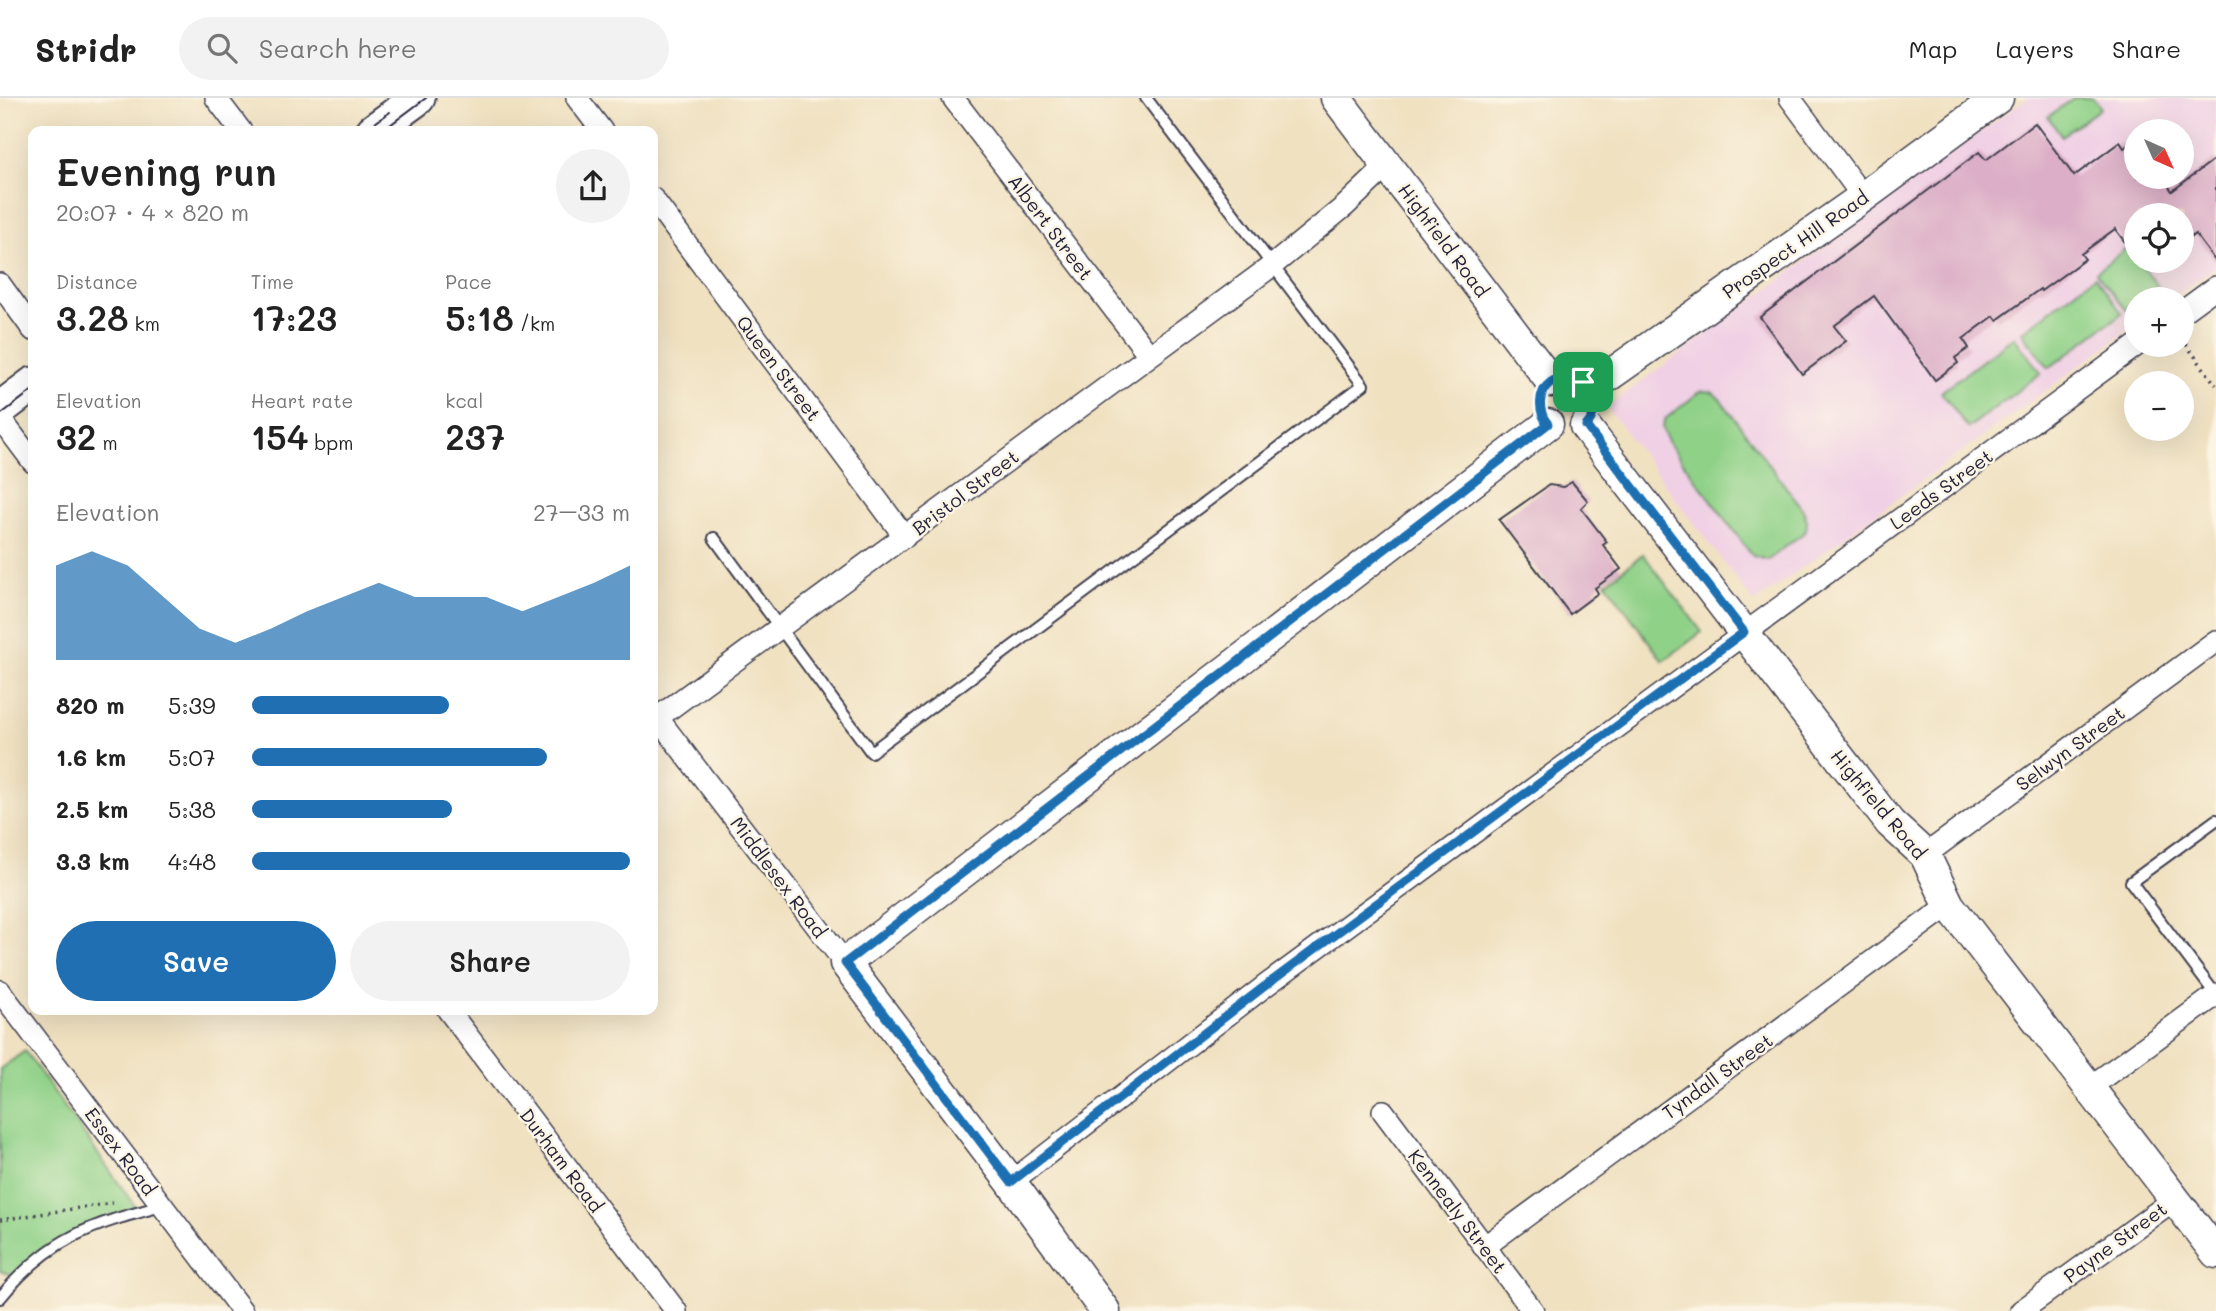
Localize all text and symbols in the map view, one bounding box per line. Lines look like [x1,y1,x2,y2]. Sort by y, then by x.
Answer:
search box [179,17,669,80]
text: Stridr [35,27,137,70]
icon: search [203,29,241,67]
text: Search here [259,31,417,65]
text: Map [1909,33,1957,64]
text: Layers [1995,33,2074,64]
text: Share [2112,33,2181,64]
north arrow [2124,119,2194,189]
map controls [2124,119,2194,441]
text: Evening run [56,146,277,196]
button: share [556,149,630,223]
street label: Albert Street [1003,169,1099,285]
street label: Highfield Road [1393,178,1495,302]
street label: Prospect Hill Road [1717,184,1873,304]
text: 20:07 · 4 × 820 m [56,197,249,227]
button: locate [2124,203,2194,273]
text: Distance [56,269,138,294]
text: Time [251,269,294,294]
text: Pace [445,269,492,294]
button: + [2124,287,2194,357]
text: 3.28 [56,294,129,340]
text: 17:23 [251,294,337,340]
text: 5:18 [445,294,514,340]
street label: Queen Street [731,310,827,426]
text: km [129,311,160,336]
text: /km [514,311,555,336]
pin [1553,352,1613,412]
icon: arrive [1564,363,1602,401]
button: − [2124,371,2194,441]
text: Elevation [56,388,141,413]
text: Heart rate [251,388,353,413]
text: kcal [445,388,483,413]
text: 32 [56,413,96,459]
text: 154 [251,413,308,459]
text: 237 [445,413,505,459]
text: m [96,430,118,455]
text: bpm [308,430,353,455]
street label: Leeds Street [1885,443,1997,535]
street label: Bristol Street [907,444,1023,540]
text: Elevation [56,497,159,527]
text: 27–33 m [533,497,630,527]
text: 820 m [56,690,124,720]
text: 5:39 [168,690,216,720]
street label: Selwyn Street [2010,700,2130,796]
text: 1.6 km [56,742,126,772]
text: 5:07 [168,742,216,772]
street label: Highfield Road [1826,744,1932,864]
text: 2.5 km [56,794,128,824]
text: 5:38 [168,794,216,824]
street label: Middlesex Road [725,811,833,943]
text: 3.3 km [56,846,130,876]
text: 4:48 [168,846,216,876]
button: Save [56,921,336,1001]
button: Share [350,921,630,1001]
street label: Tyndall Street [1657,1027,1777,1125]
street label: Essex Road [80,1102,162,1200]
street label: Durham Road [515,1103,609,1217]
street label: Kennealy Street [1403,1144,1513,1278]
street label: Payne Street [2058,1196,2172,1288]

